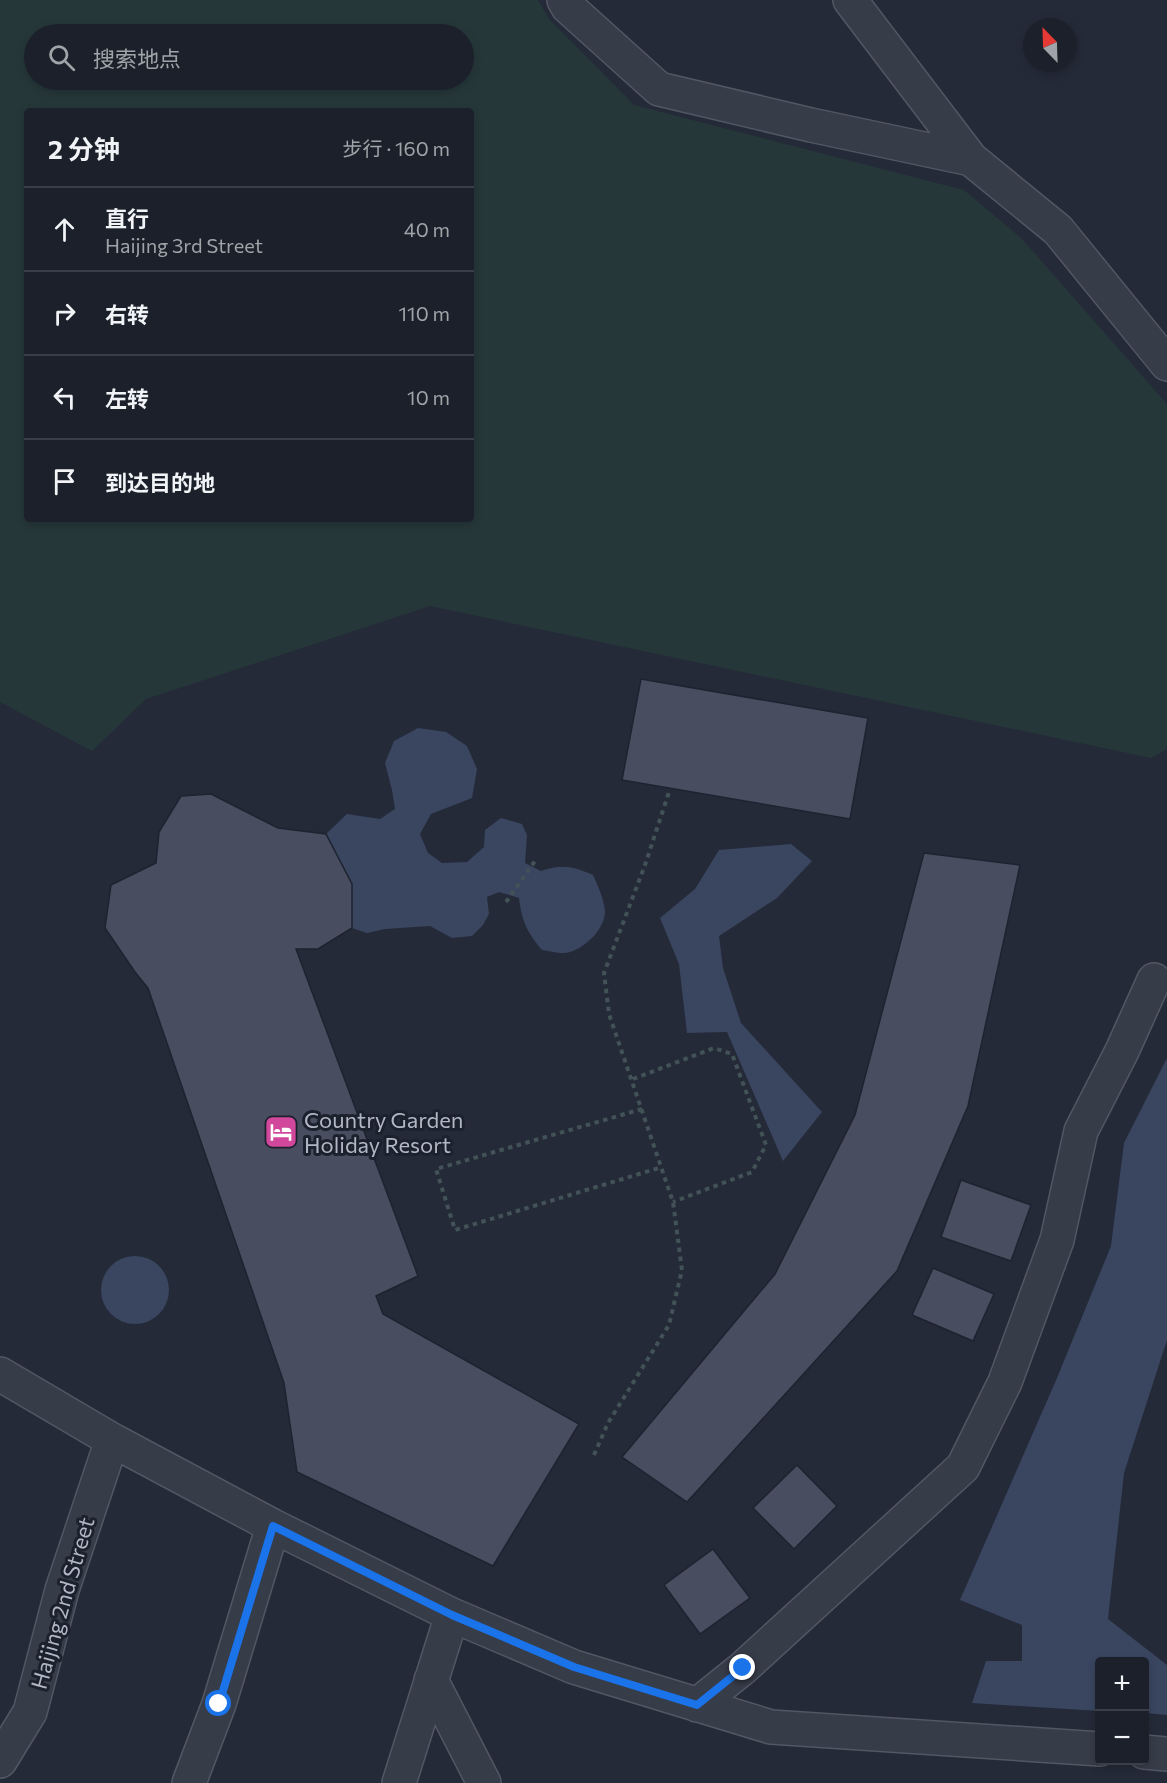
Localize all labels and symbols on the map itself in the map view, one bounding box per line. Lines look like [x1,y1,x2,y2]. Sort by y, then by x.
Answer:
north arrow [1023,18,1077,72]
place label: Country Garden Holiday Resort [304,1106,463,1158]
hotel icon: Country Garden Holiday Resort [263,1114,299,1150]
street label: Haijing 2nd Street [25,1514,99,1692]
route end [729,1654,755,1680]
route start [205,1690,231,1716]

